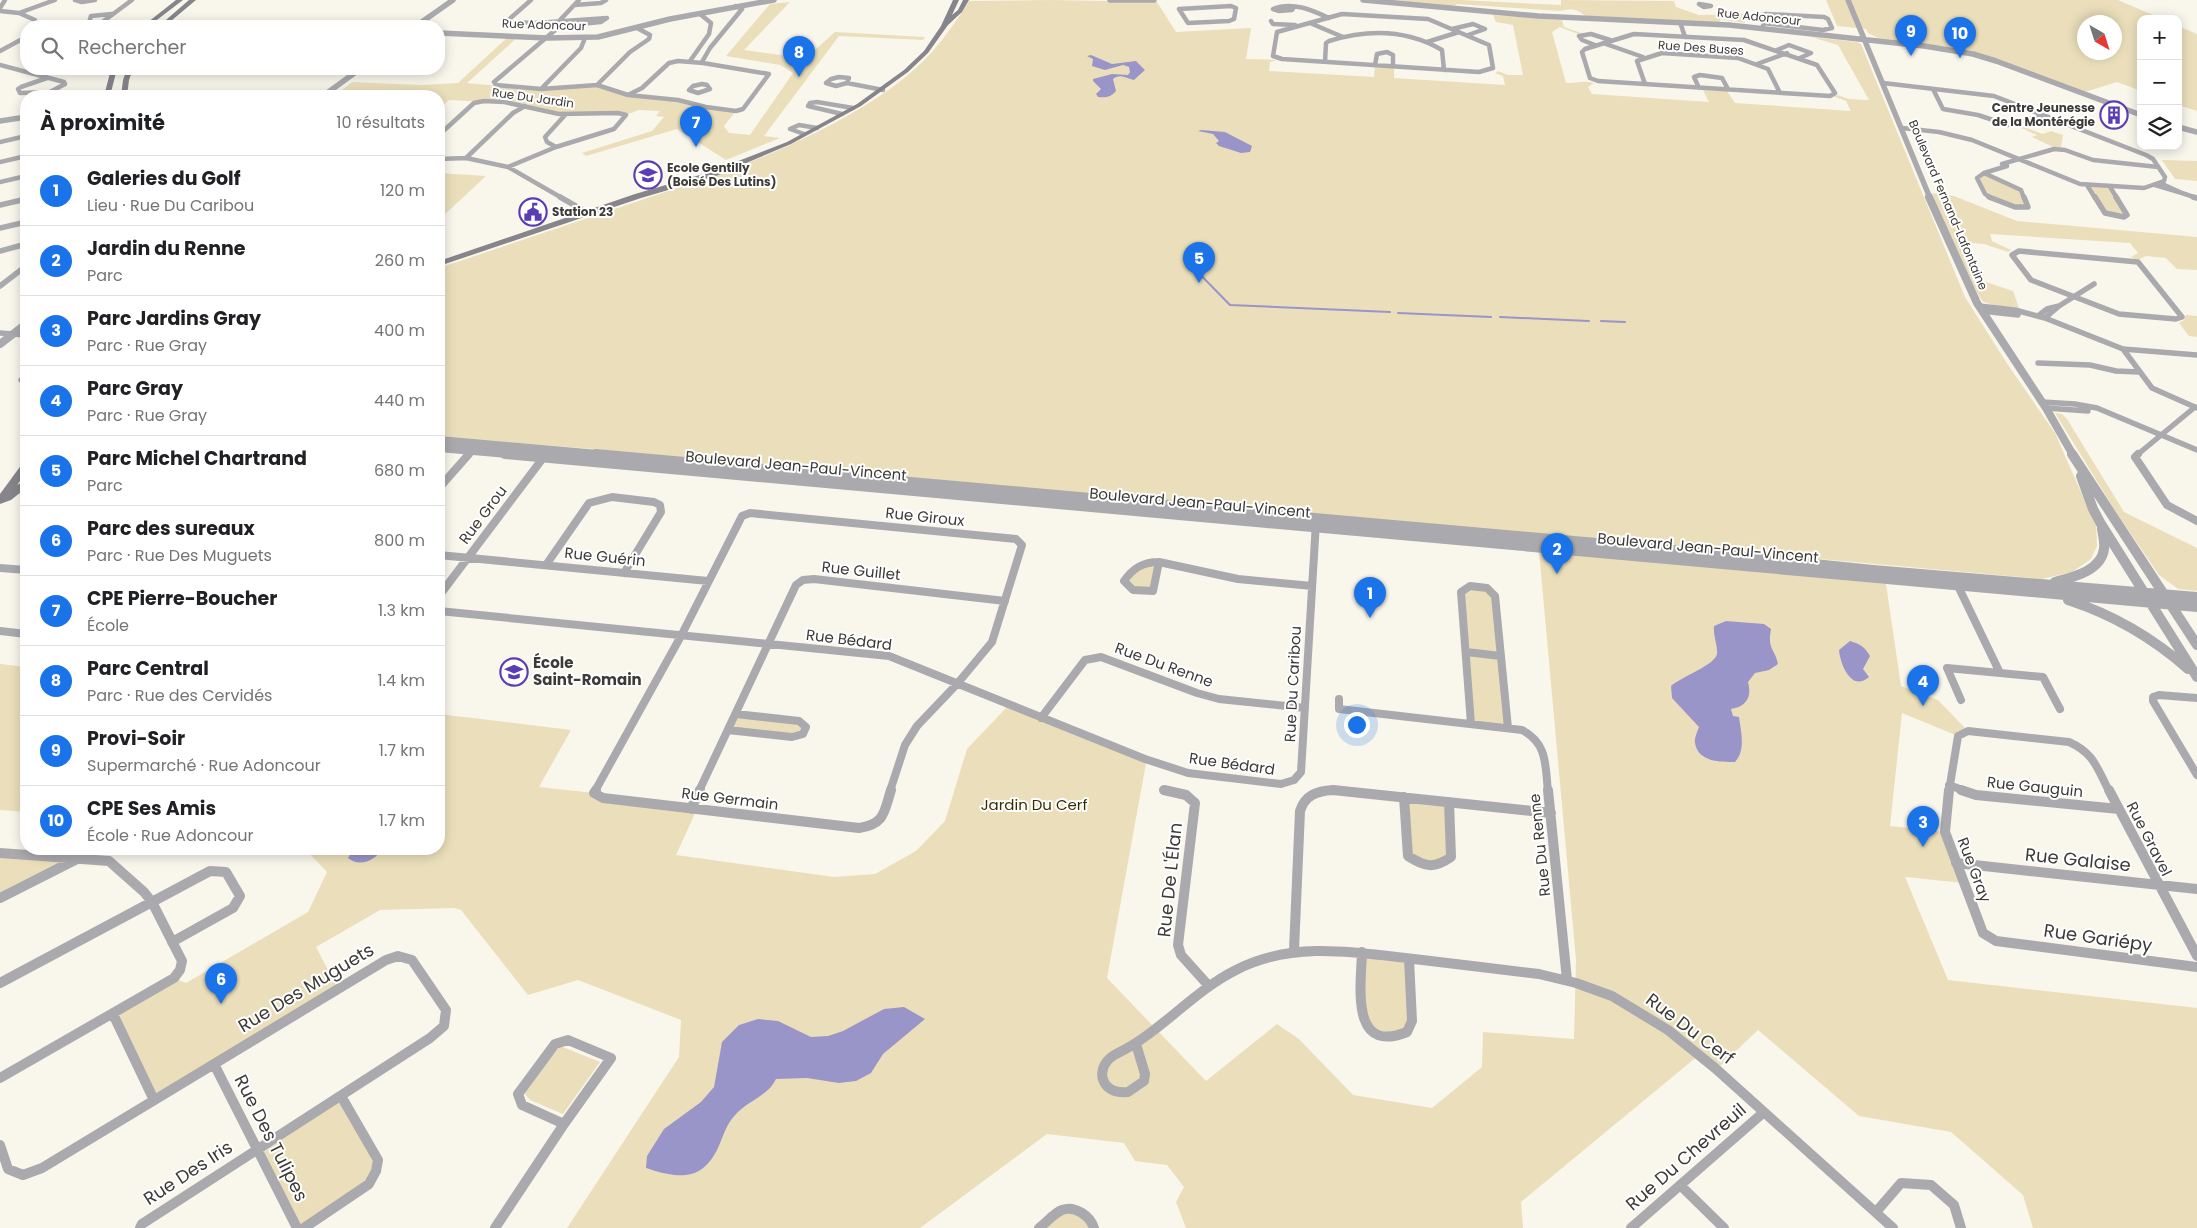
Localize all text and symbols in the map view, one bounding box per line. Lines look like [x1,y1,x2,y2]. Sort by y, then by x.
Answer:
street label: Rue Adoncour [1716,4,1802,29]
street label: Rue Adoncour [502,15,587,34]
pin: 9 [1895,15,1927,56]
north arrow [2077,15,2122,60]
map controls [2137,15,2182,150]
button: + [2137,15,2182,60]
pin: 10 [1944,17,1976,58]
search box [20,20,445,75]
icon: search [38,34,66,62]
text: Rechercher [78,34,186,61]
pin: 8 [783,36,815,77]
street label: Rue Des Buses [1658,36,1745,59]
button: − [2137,60,2182,105]
street label: Rue Du Jardin [491,83,575,112]
place label: Centre Jeunesse de la Montérégie [1992,99,2096,130]
building icon: Centre Jeunesse de la Montérégie [2099,100,2129,130]
button: layers [2137,105,2182,150]
pin: 7 [680,106,712,147]
text: À proximité [40,108,165,137]
text: 10 résultats [336,111,425,134]
street label: Boulevard Fernand-Lafontaine [1905,117,1992,292]
place label: Ecole Gentilly (Boisé Des Lutins) [667,159,777,190]
school or university icon: Ecole Gentilly (Boisé Des Lutins) [633,160,663,190]
text: Galeries du Golf [87,165,241,192]
text: 1 [53,179,59,202]
text: 120 m [380,179,425,202]
text: Lieu · Rue Du Caribou [87,194,254,217]
public building icon: Station 23 [518,197,548,227]
place label: Station 23 [552,203,613,220]
text: Jardin du Renne [87,235,246,262]
pin: 5 [1183,242,1215,283]
text: 2 [51,249,61,272]
text: 260 m [375,249,425,272]
text: Parc [87,264,123,287]
text: Parc Jardins Gray [87,305,261,332]
text: 3 [51,319,61,342]
text: 400 m [374,319,425,342]
text: Parc · Rue Gray [87,334,207,357]
text: Parc Gray [87,375,183,402]
text: 4 [51,389,61,412]
text: 440 m [374,389,425,412]
text: Parc · Rue Gray [87,404,207,427]
text: Parc Michel Chartrand [87,445,307,472]
street label: Boulevard Jean-Paul-Vincent [684,445,908,486]
text: 5 [51,459,61,482]
text: 680 m [374,459,425,482]
text: Parc [87,474,123,497]
street label: Rue Grou [454,481,512,548]
street label: Boulevard Jean-Paul-Vincent [1088,482,1312,523]
street label: Rue Giroux [884,502,966,531]
text: Parc des sureaux [87,515,255,542]
street label: Boulevard Jean-Paul-Vincent [1596,527,1820,568]
text: 6 [51,529,61,552]
text: 800 m [374,529,425,552]
pin: 2 [1541,533,1573,574]
street label: Rue Guérin [563,542,647,571]
text: Parc · Rue Des Muguets [87,544,272,567]
street label: Rue Guillet [821,556,902,585]
pin: 1 [1354,577,1386,618]
text: CPE Pierre-Boucher [87,585,277,612]
text: 7 [52,599,60,622]
text: 1.3 km [378,599,425,622]
text: École [87,614,129,637]
street label: Rue Bédard [805,624,893,655]
street label: Rue Du Caribou [1279,625,1306,743]
street label: Rue Du Renne [1112,637,1216,692]
place label: École Saint-Romain [533,652,642,690]
text: Parc Central [87,655,209,682]
school or university icon: École Saint-Romain [499,657,529,687]
pin: 4 [1907,665,1939,706]
text: 8 [51,669,61,692]
text: 1.4 km [377,669,425,692]
text: Parc · Rue des Cervidés [87,684,272,707]
your location [1344,712,1370,738]
text: Provi-Soir [87,725,185,752]
text: 9 [51,739,61,762]
text: 1.7 km [379,739,425,762]
street label: Rue Bédard [1188,747,1276,780]
text: Supermarché · Rue Adoncour [87,754,321,777]
street label: Rue Gauguin [1986,771,2084,802]
street label: Rue Germain [680,782,780,815]
street label: Rue Du Renne [1524,793,1555,897]
park label: Jardin Du Cerf [981,794,1087,815]
text: CPE Ses Amis [87,795,216,822]
street label: Rue Gravel [2122,798,2177,880]
pin: 3 [1907,806,1939,847]
text: 10 [48,809,64,832]
text: 1.7 km [379,809,425,832]
street label: Rue De L'Élan [1151,821,1188,938]
text: École · Rue Adoncour [87,824,253,847]
street label: Rue Gray [1952,834,1997,906]
street label: Rue Galaise [2024,842,2132,877]
street label: Rue Gariépy [2042,918,2154,957]
street label: Rue Des Muguets [233,937,378,1038]
pin: 6 [205,963,237,1004]
street label: Rue Du Cerf [1641,987,1740,1070]
street label: Rue Des Tulipes [229,1070,314,1206]
street label: Rue Du Chevreuil [1620,1097,1751,1216]
street label: Rue Des Iris [138,1134,237,1211]

